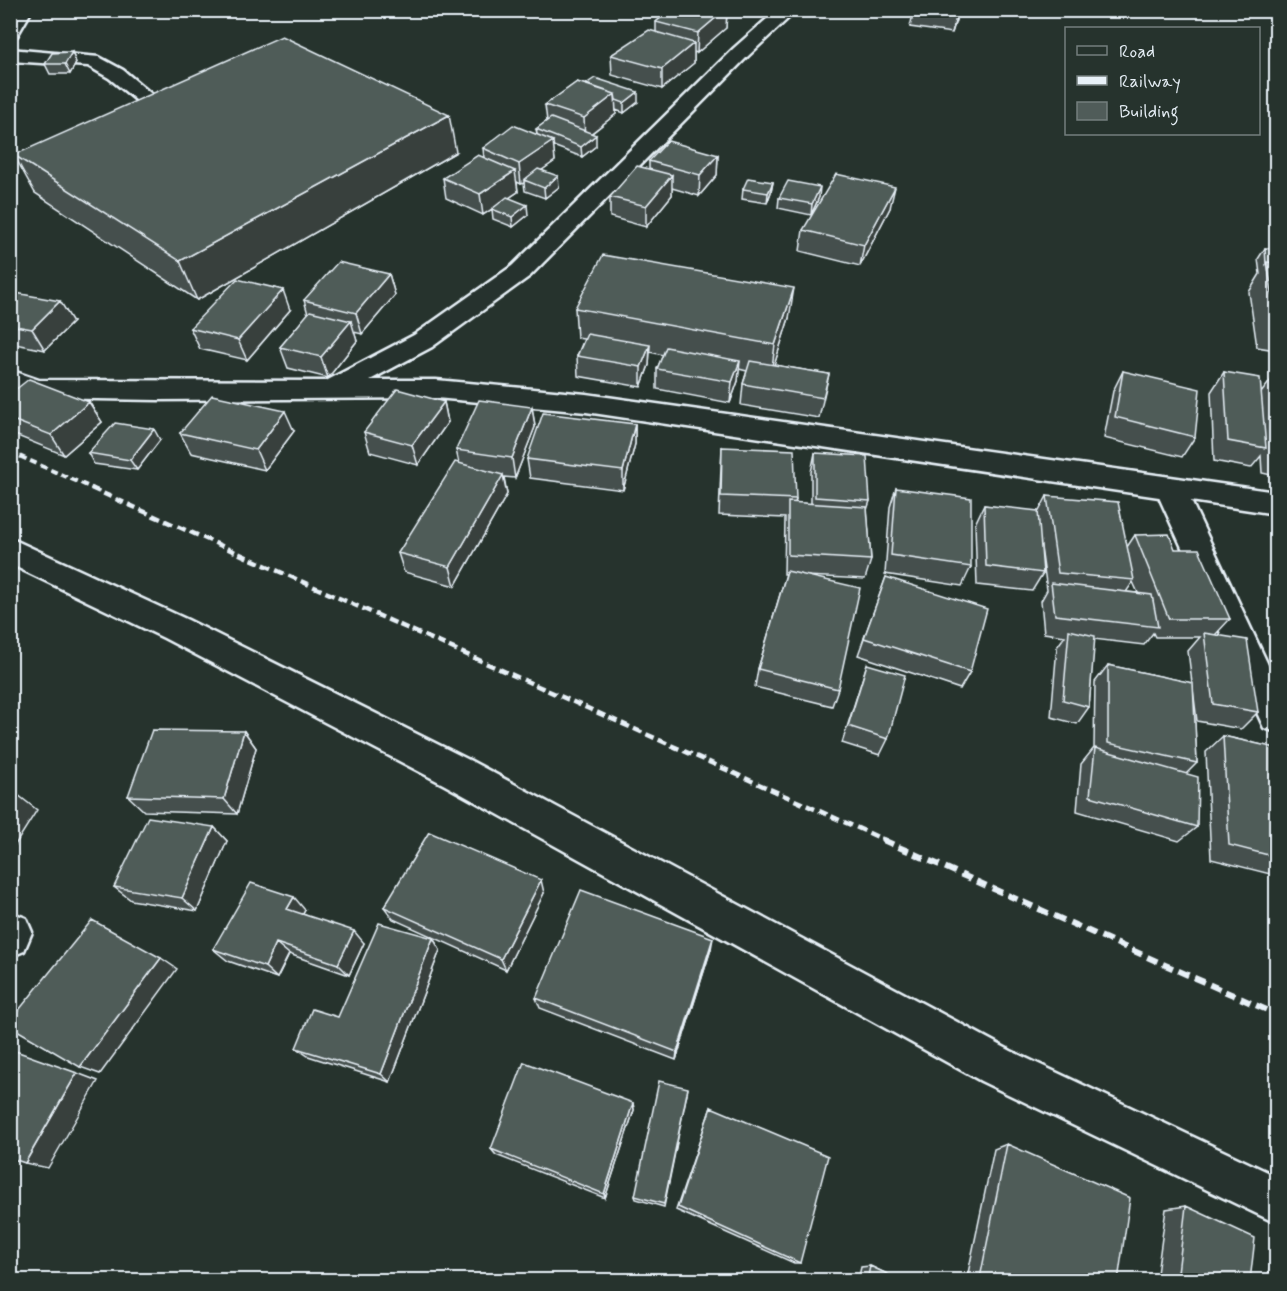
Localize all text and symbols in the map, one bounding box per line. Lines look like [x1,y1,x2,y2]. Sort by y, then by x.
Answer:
legend [1065,27,1260,135]
text: Road [1119,40,1155,64]
text: Railway [1119,70,1181,94]
text: Building [1119,100,1179,126]

